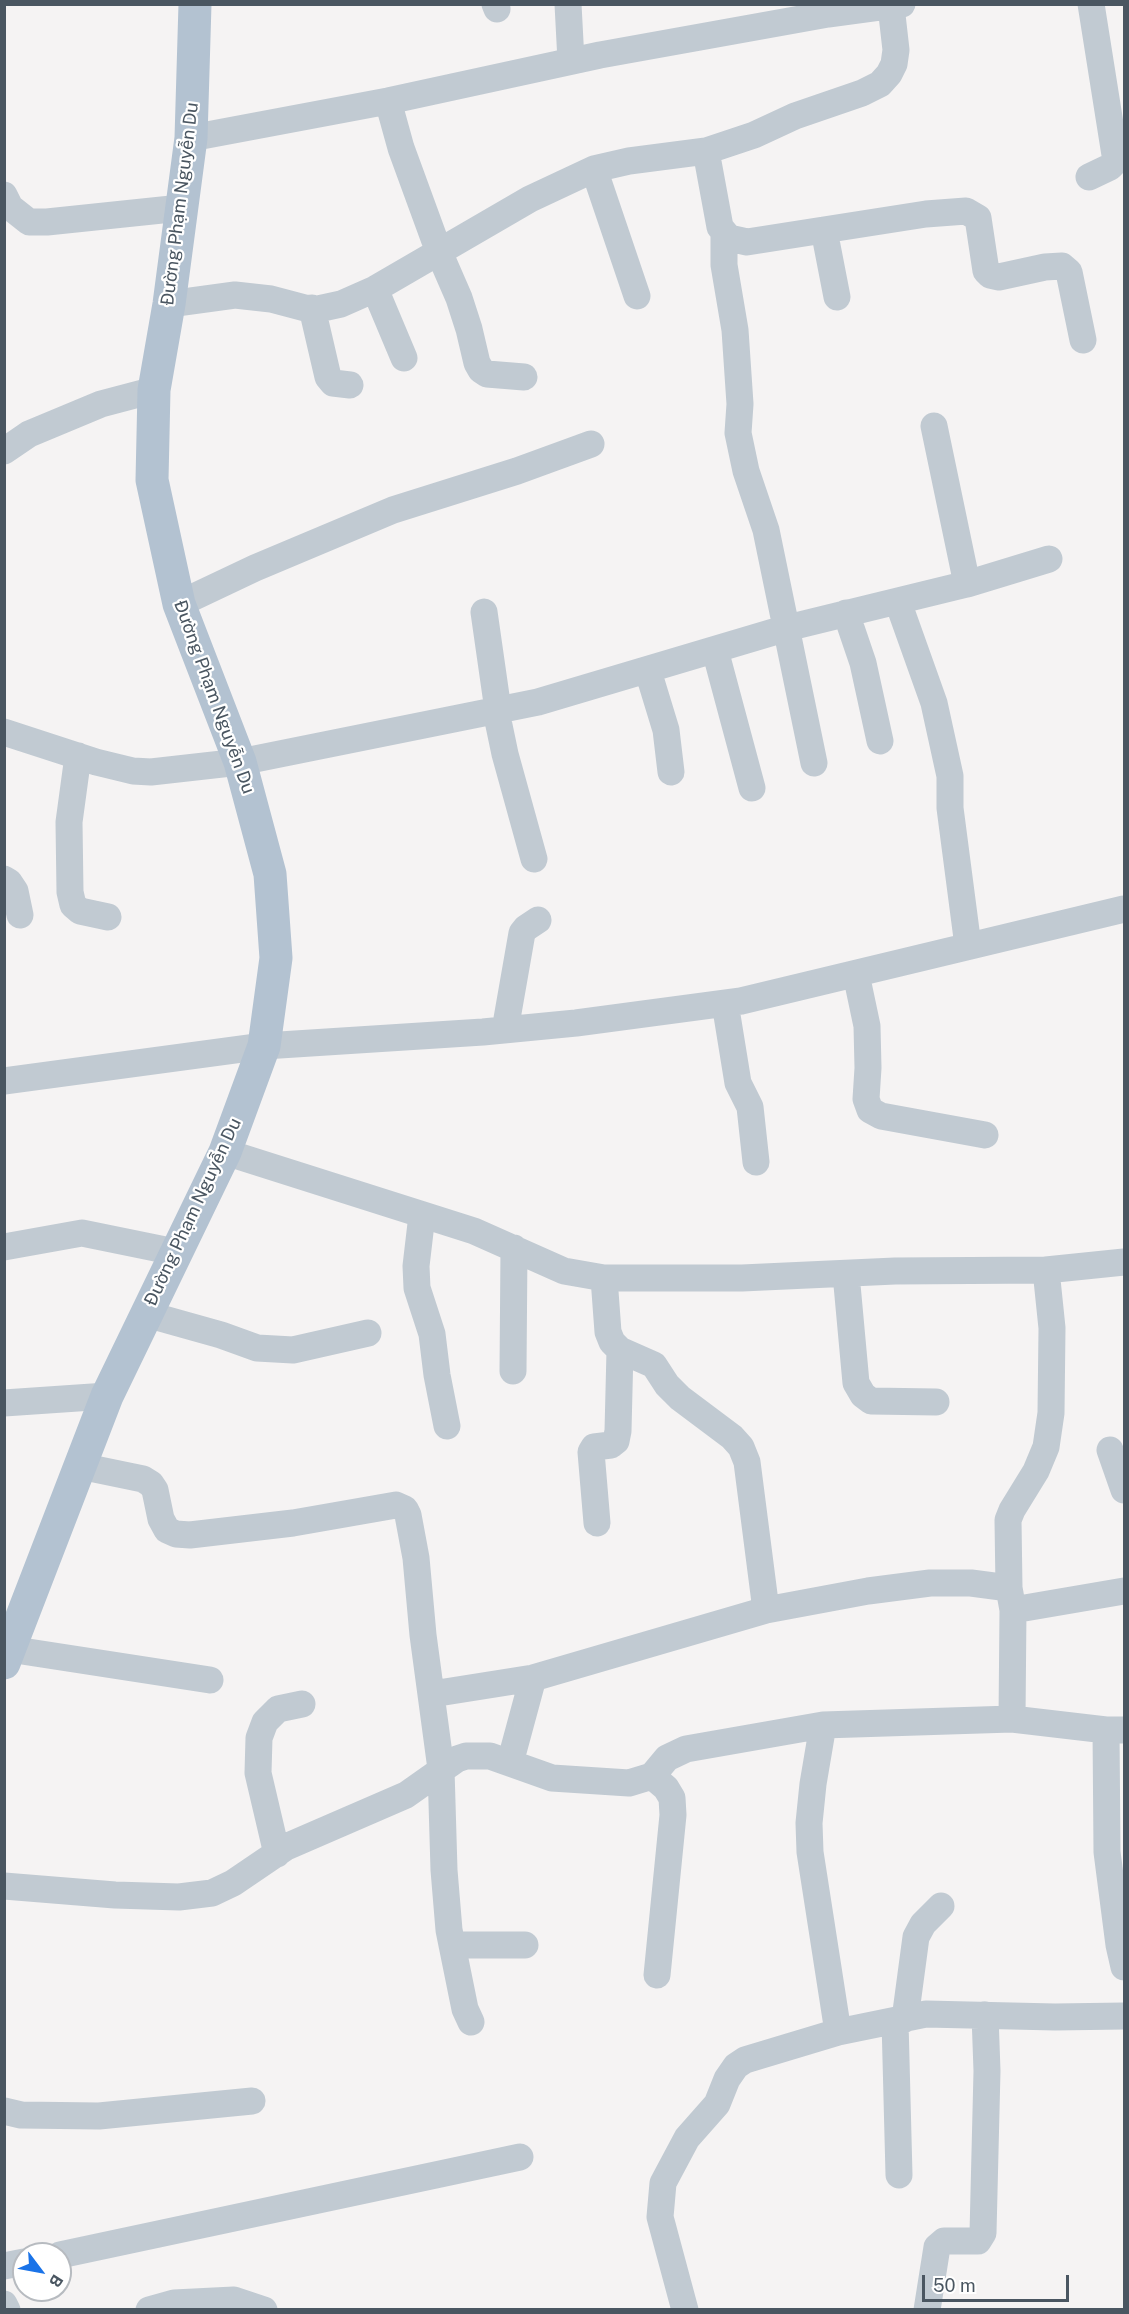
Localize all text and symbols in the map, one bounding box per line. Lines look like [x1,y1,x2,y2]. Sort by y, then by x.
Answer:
street label: Đường Phạm Nguyễn Du [157,101,203,307]
street label: Đường Phạm Nguyễn Du [169,597,259,797]
street label: Đường Phạm Nguyễn Du [140,1115,246,1309]
north arrow [12,2242,72,2302]
scale bar [925,2263,1072,2301]
text: B [45,2271,67,2290]
text: 50 m [933,2275,976,2296]

